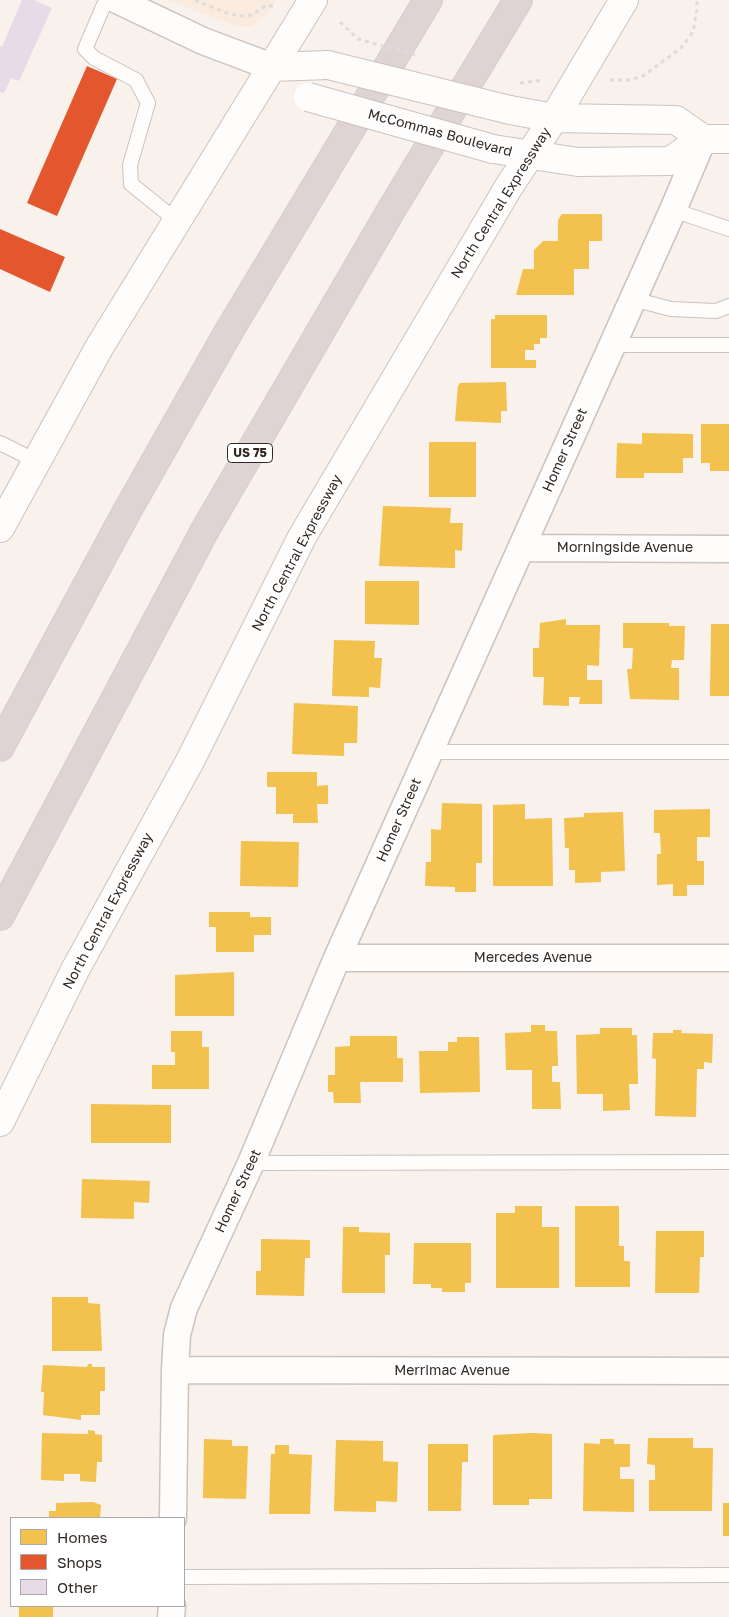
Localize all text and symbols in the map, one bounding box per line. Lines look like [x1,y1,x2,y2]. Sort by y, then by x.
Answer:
street label: McCommas Boulevard [366,106,514,160]
street label: North Central Expressway [447,124,555,282]
street label: Homer Street [539,405,591,495]
road number: US 75 [228,443,272,462]
street label: North Central Expressway [248,472,346,634]
street label: Morningside Avenue [557,540,693,556]
street label: Homer Street [373,775,425,865]
street label: North Central Expressway [59,830,157,992]
street label: Mercedes Avenue [474,950,592,966]
street label: Homer Street [211,1147,265,1235]
street label: Merrimac Avenue [394,1363,510,1379]
legend [10,1517,185,1607]
text: Homes [57,1528,107,1546]
text: Shops [57,1553,102,1571]
text: Other [57,1578,98,1596]

